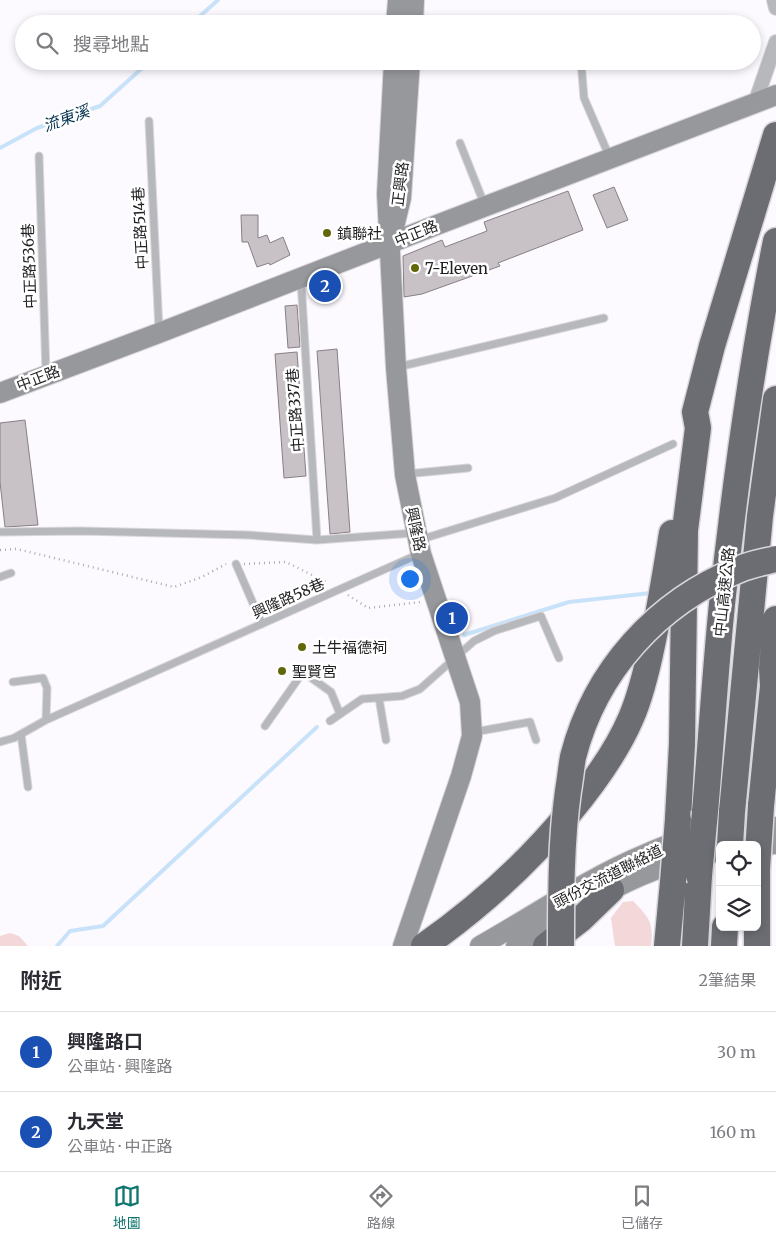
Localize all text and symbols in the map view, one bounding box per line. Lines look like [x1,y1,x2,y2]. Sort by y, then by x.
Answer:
search box [15,15,761,70]
icon: search [33,29,61,57]
text: 搜尋地點 [73,32,149,56]
water label: 流東溪 [40,100,94,136]
street label: 正興路 [388,161,412,207]
street label: 中正路514巷 [128,186,152,270]
street label: 中正路 [392,216,440,250]
street label: 中正路536巷 [18,223,40,309]
place label: 鎮聯社 [337,224,382,243]
marker: 鎮聯社 [321,227,333,239]
place label: 7-Eleven [425,259,488,278]
marker: 7-Eleven [409,262,421,274]
pin: 2 [309,267,341,305]
street label: 中正路 [14,361,62,395]
street label: 中正路337巷 [283,367,307,453]
street label: 興隆路 [402,505,430,553]
street label: 中山高速公路 [710,546,738,638]
your location [397,566,423,592]
street label: 興隆路58巷 [249,574,327,622]
pin: 1 [436,599,468,637]
place label: 土牛福德祠 [312,638,387,657]
marker: 土牛福德祠 [296,641,308,653]
place label: 聖賢宮 [292,662,337,681]
marker: 聖賢宮 [276,665,288,677]
street label: 頭份交流道聯絡道 [550,840,666,912]
map controls [716,841,761,931]
button: locate [716,841,761,886]
button: layers [716,886,761,931]
text: 附近 [20,967,62,994]
text: 2筆結果 [698,970,756,990]
text: 興隆路口 [67,1029,143,1053]
text: 1 [32,1042,40,1062]
text: 30 m [717,1042,756,1062]
text: 公車站 · 興隆路 [67,1056,172,1076]
text: 九天堂 [67,1109,124,1133]
text: 2 [31,1122,41,1142]
text: 160 m [710,1122,756,1142]
text: 公車站 · 中正路 [67,1136,172,1156]
tab: 地圖 [113,1182,141,1232]
tab: 路線 [367,1182,395,1232]
tab: 已儲存 [621,1182,663,1232]

